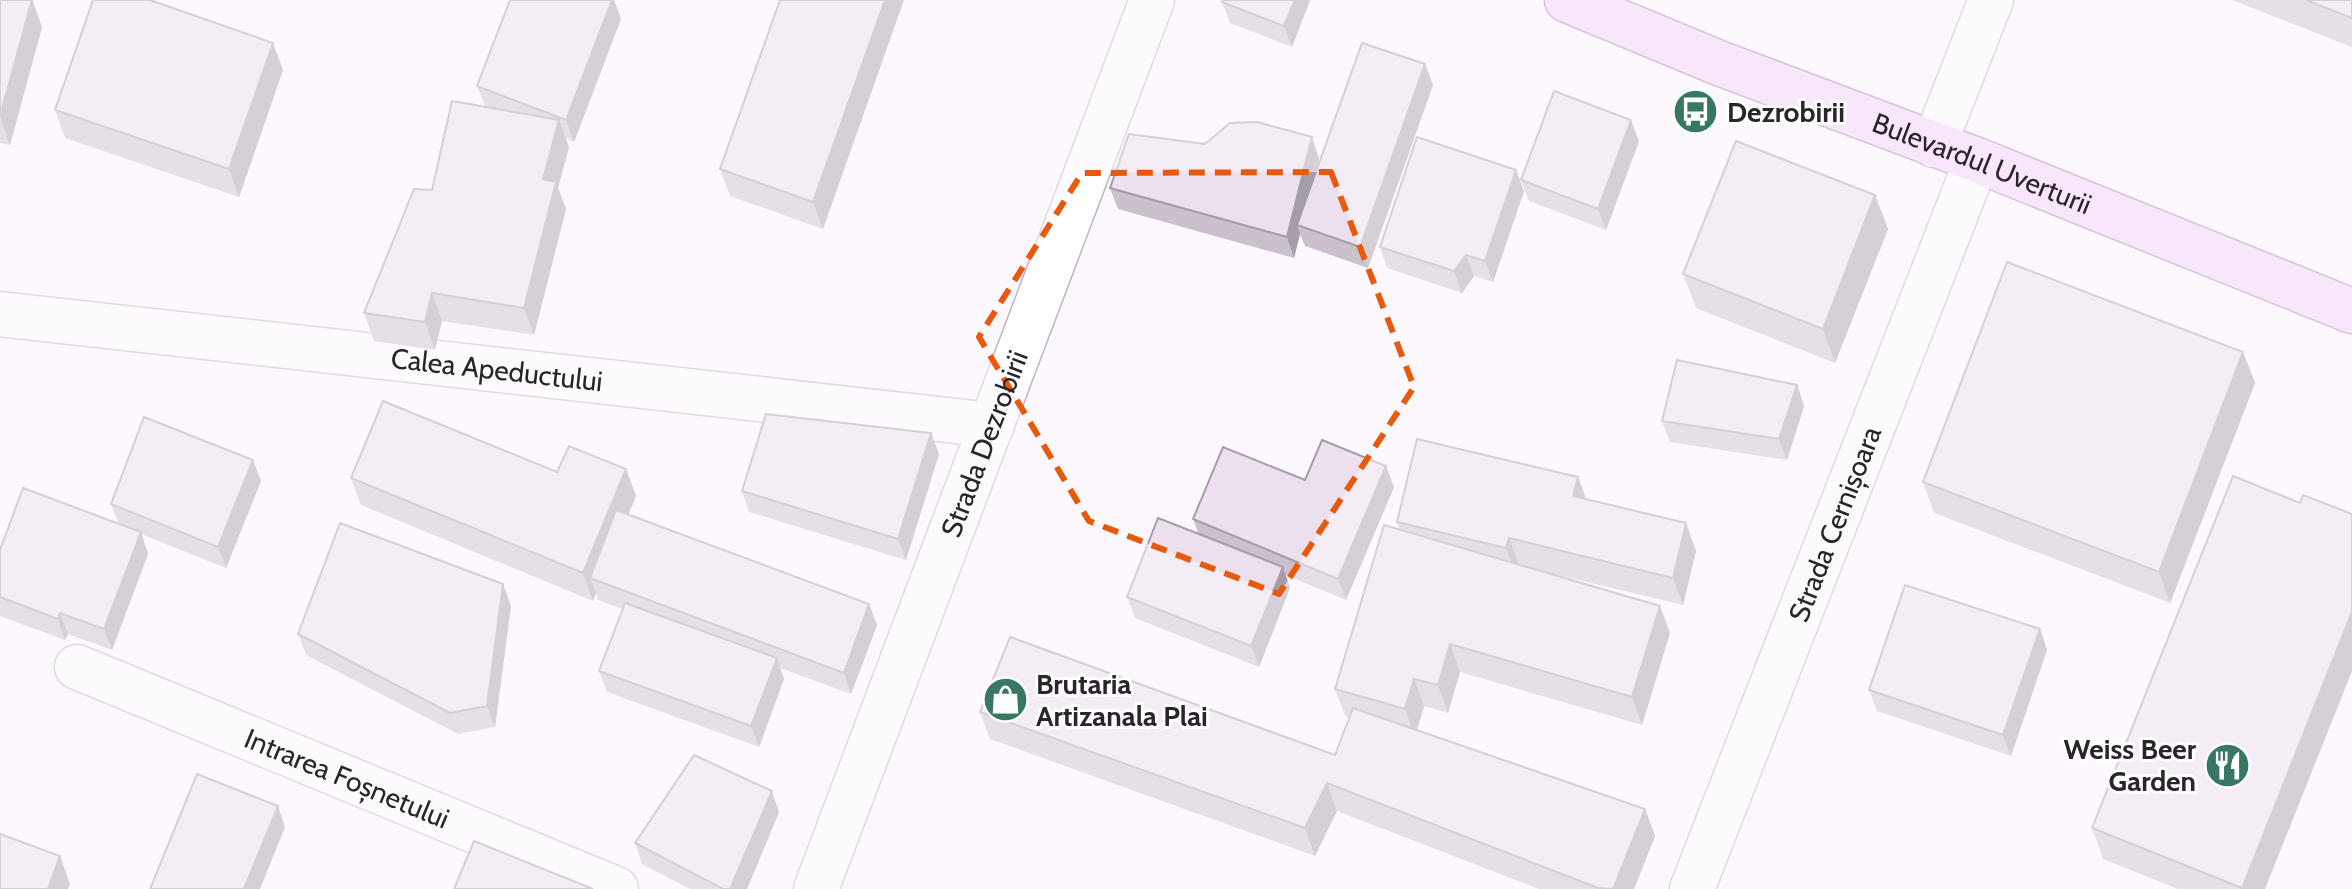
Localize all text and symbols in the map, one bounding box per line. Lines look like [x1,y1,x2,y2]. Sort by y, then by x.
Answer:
bus stop icon: Dezrobirii [1672,88,1720,136]
place label: Dezrobirii [1727,95,1845,129]
street label: Bulevardul Uverturii [1868,105,2097,221]
street label: Calea Apeductului [389,341,605,398]
street label: Strada Dezrobirii [934,346,1035,542]
street label: Strada Cernișoara [1781,421,1888,627]
place label: Brutaria Artizanala Plai [1036,667,1208,733]
shop icon: Brutaria Artizanala Plai [981,676,1029,724]
street label: Intrarea Foșnetului [240,721,454,835]
place label: Weiss Beer Garden [2063,732,2197,798]
restaurant icon: Weiss Beer Garden [2203,741,2251,789]

